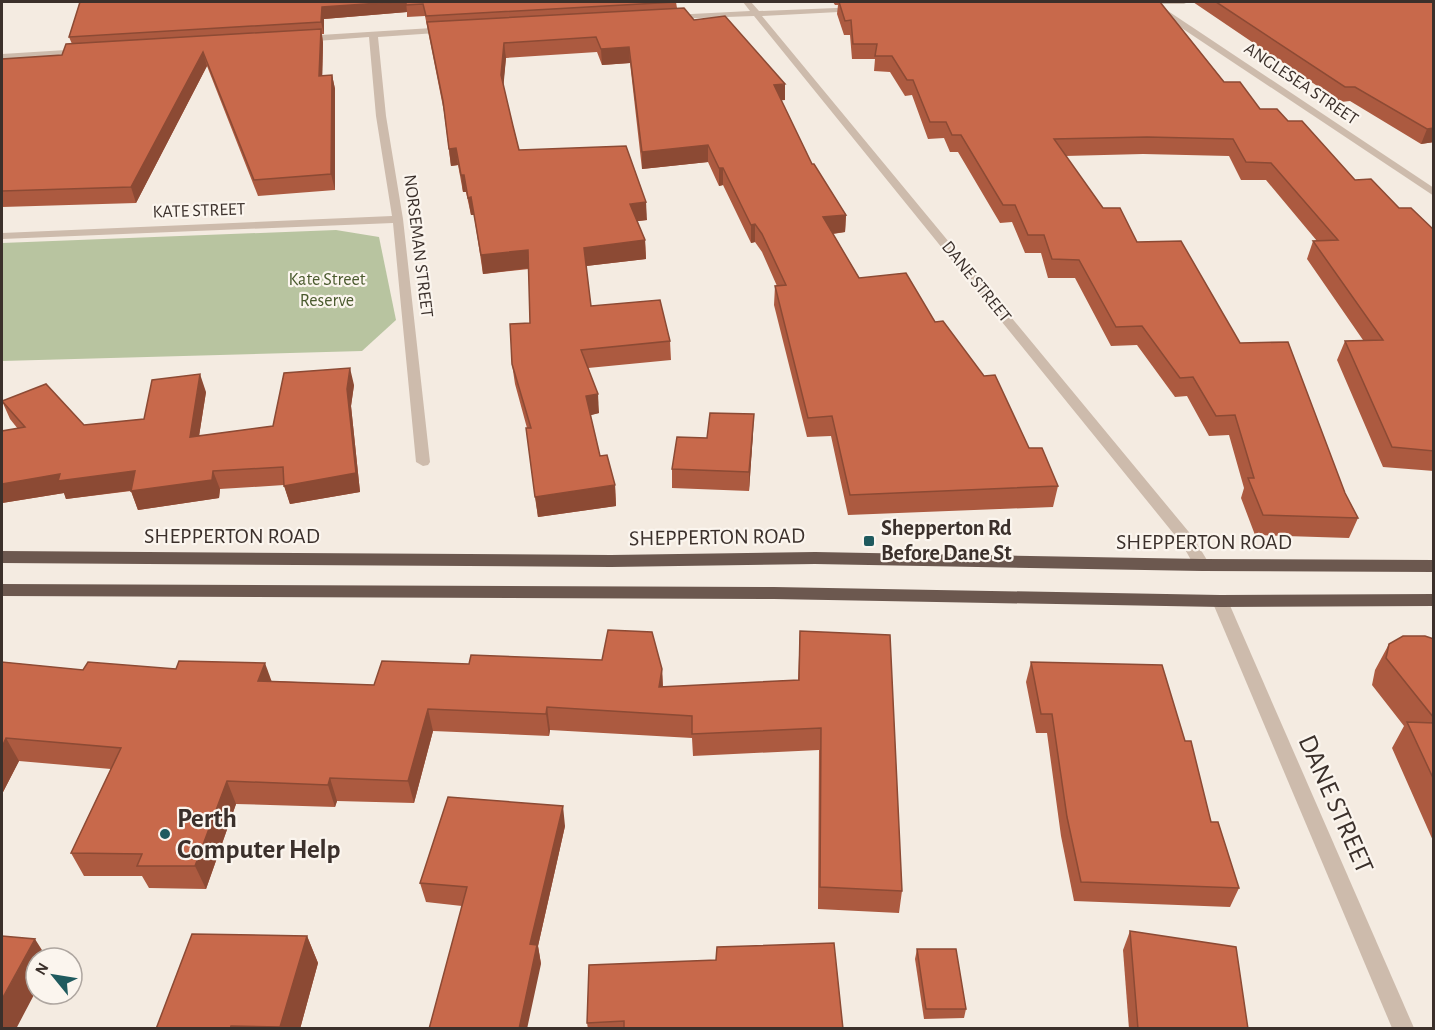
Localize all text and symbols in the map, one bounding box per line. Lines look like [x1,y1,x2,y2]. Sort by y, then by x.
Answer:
street label: ANGLESEA STREET [1241,39,1361,129]
street label: NORSEMAN STREET [400,174,436,319]
street label: KATE STREET [152,200,246,222]
street label: DANE STREET [938,238,1014,326]
park label: Kate Street Reserve [288,271,366,310]
place label: Shepperton Rd Before Dane St [881,517,1012,564]
street label: SHEPPERTON ROAD [629,524,805,550]
street label: SHEPPERTON ROAD [144,525,320,547]
street label: SHEPPERTON ROAD [1116,531,1292,553]
marker: Shepperton Rd Before Dane St [862,534,876,548]
street label: DANE STREET [1293,731,1379,877]
place label: Perth Computer Help [177,805,341,863]
marker: Perth Computer Help [158,827,172,841]
north arrow [24,946,84,1006]
text: N [32,960,52,978]

